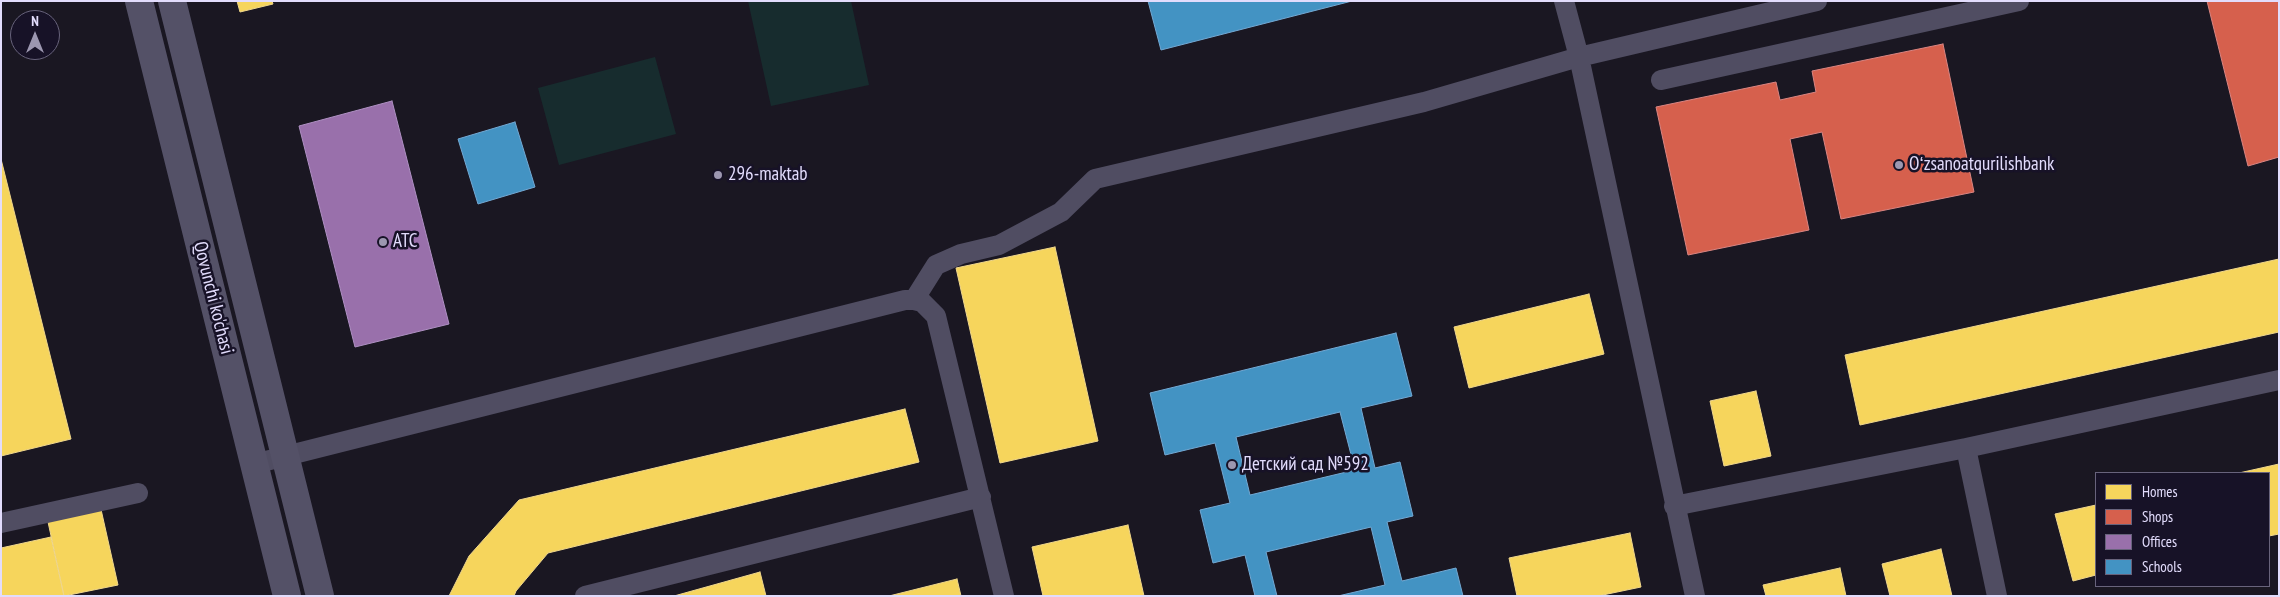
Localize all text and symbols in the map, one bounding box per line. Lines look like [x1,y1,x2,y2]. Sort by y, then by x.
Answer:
north arrow [10,10,60,60]
text: N [31,12,39,30]
place label: Oʻzsanoatqurilishbank [1909,154,2054,176]
marker: Oʻzsanoatqurilishbank [1893,159,1905,171]
place label: 296-maktab [728,164,808,186]
marker: 296-maktab [712,169,724,181]
place label: АТС [393,231,417,253]
marker: АТС [377,236,389,248]
street label: Qovunchi ko'chasi [188,239,238,357]
place label: Детcкий сад №592 [1242,454,1369,476]
marker: Детcкий сад №592 [1226,459,1238,471]
legend [2095,472,2270,587]
text: Homes [2142,482,2178,501]
text: Shops [2142,507,2173,526]
text: Offices [2142,532,2177,551]
text: Schools [2142,557,2182,576]

